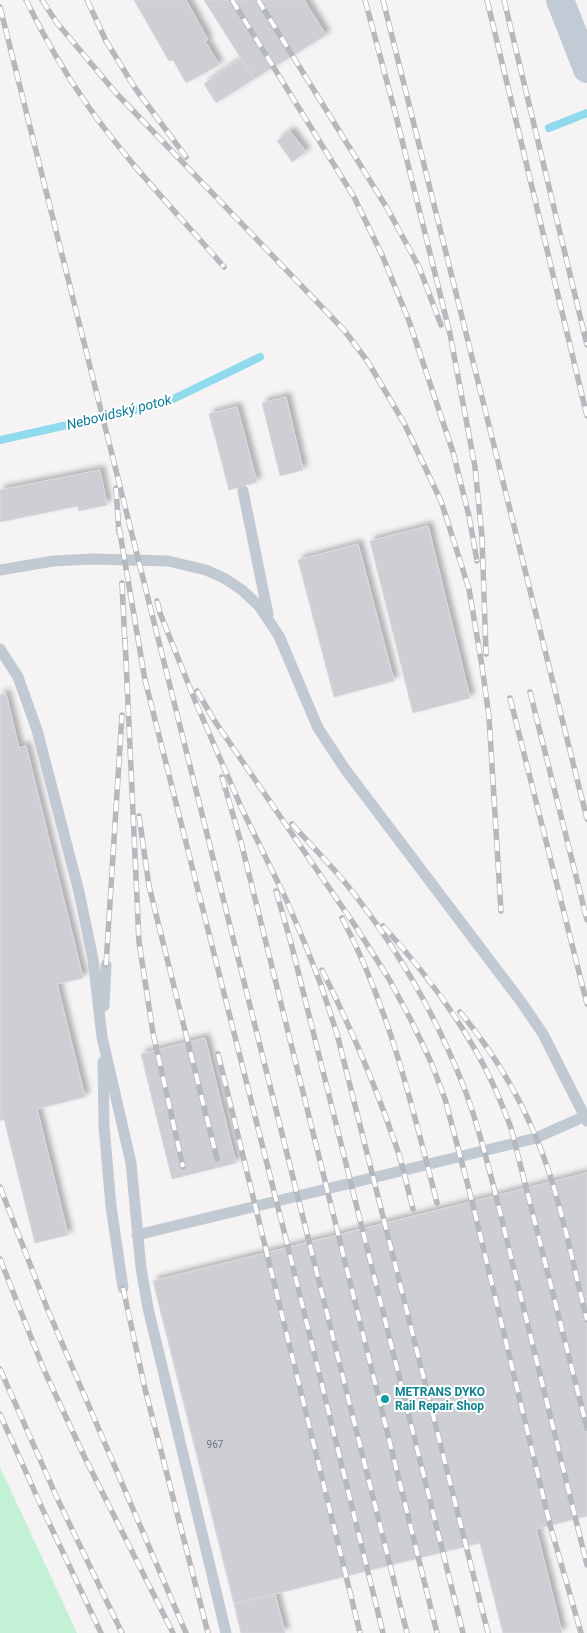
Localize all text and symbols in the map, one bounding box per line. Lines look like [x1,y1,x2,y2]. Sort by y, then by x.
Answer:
water label: Nebovidský potok [65,391,174,433]
place label: METRANS DYKO Rail Repair Shop [395,1385,485,1413]
marker: METRANS DYKO Rail Repair Shop [379,1393,391,1405]
house number: 967 [207,1439,224,1450]

